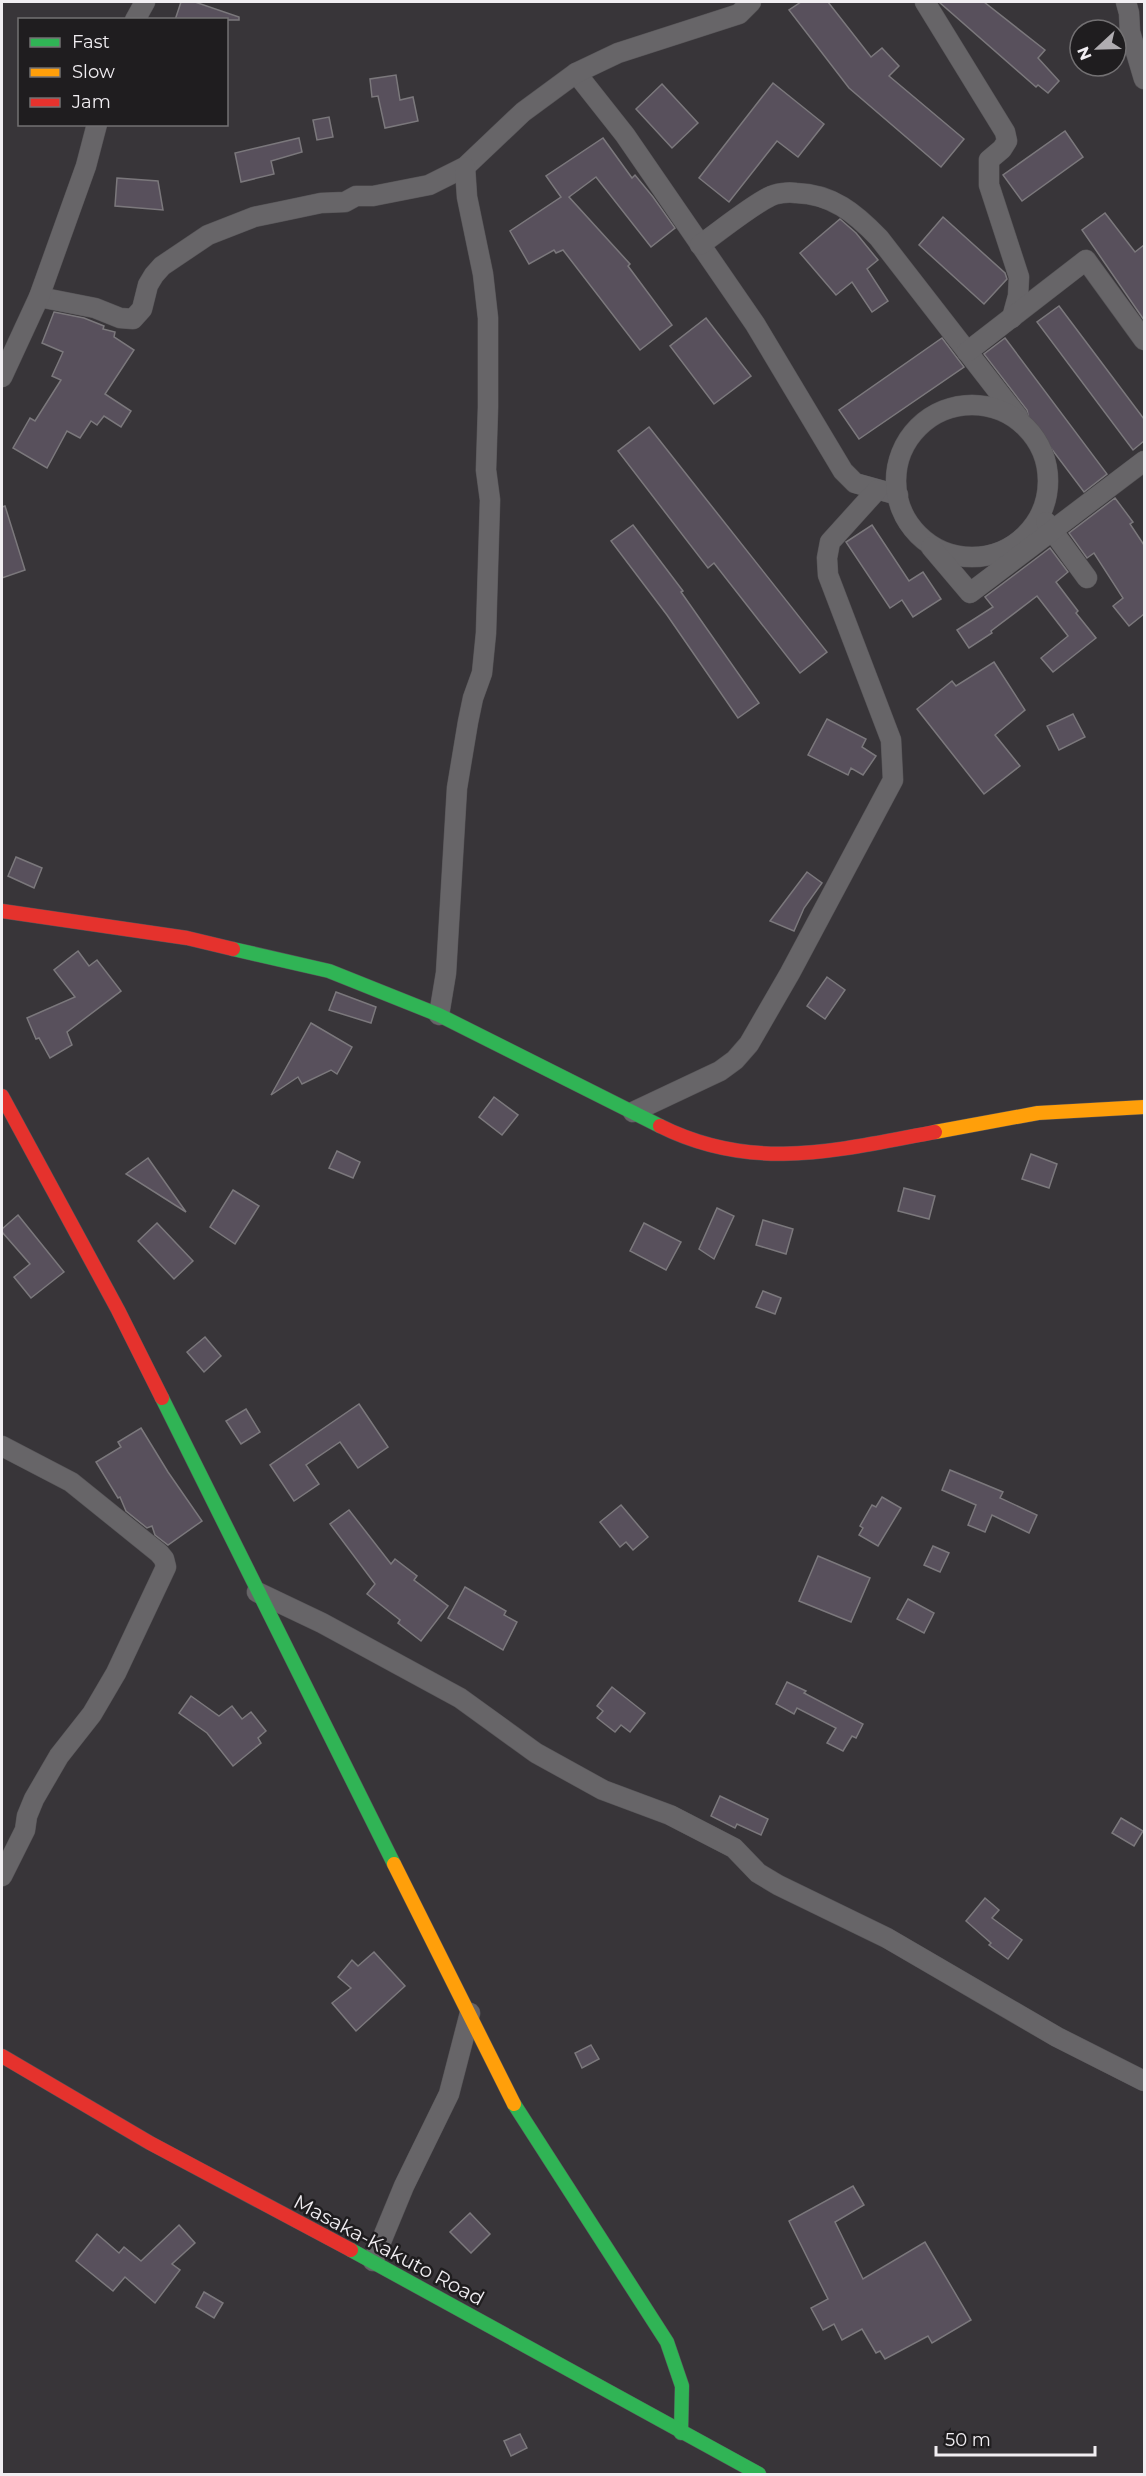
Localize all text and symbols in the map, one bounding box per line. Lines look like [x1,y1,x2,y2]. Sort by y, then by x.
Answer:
legend [18,18,228,126]
north arrow [1068,18,1128,78]
text: Fast [72,31,110,53]
text: N [1073,44,1096,63]
text: Slow [72,61,115,83]
text: Jam [71,91,111,113]
street label: Masaka-Kakuto Road [290,2190,488,2310]
scale bar [936,2419,1095,2457]
text: 50 m [945,2429,991,2451]

